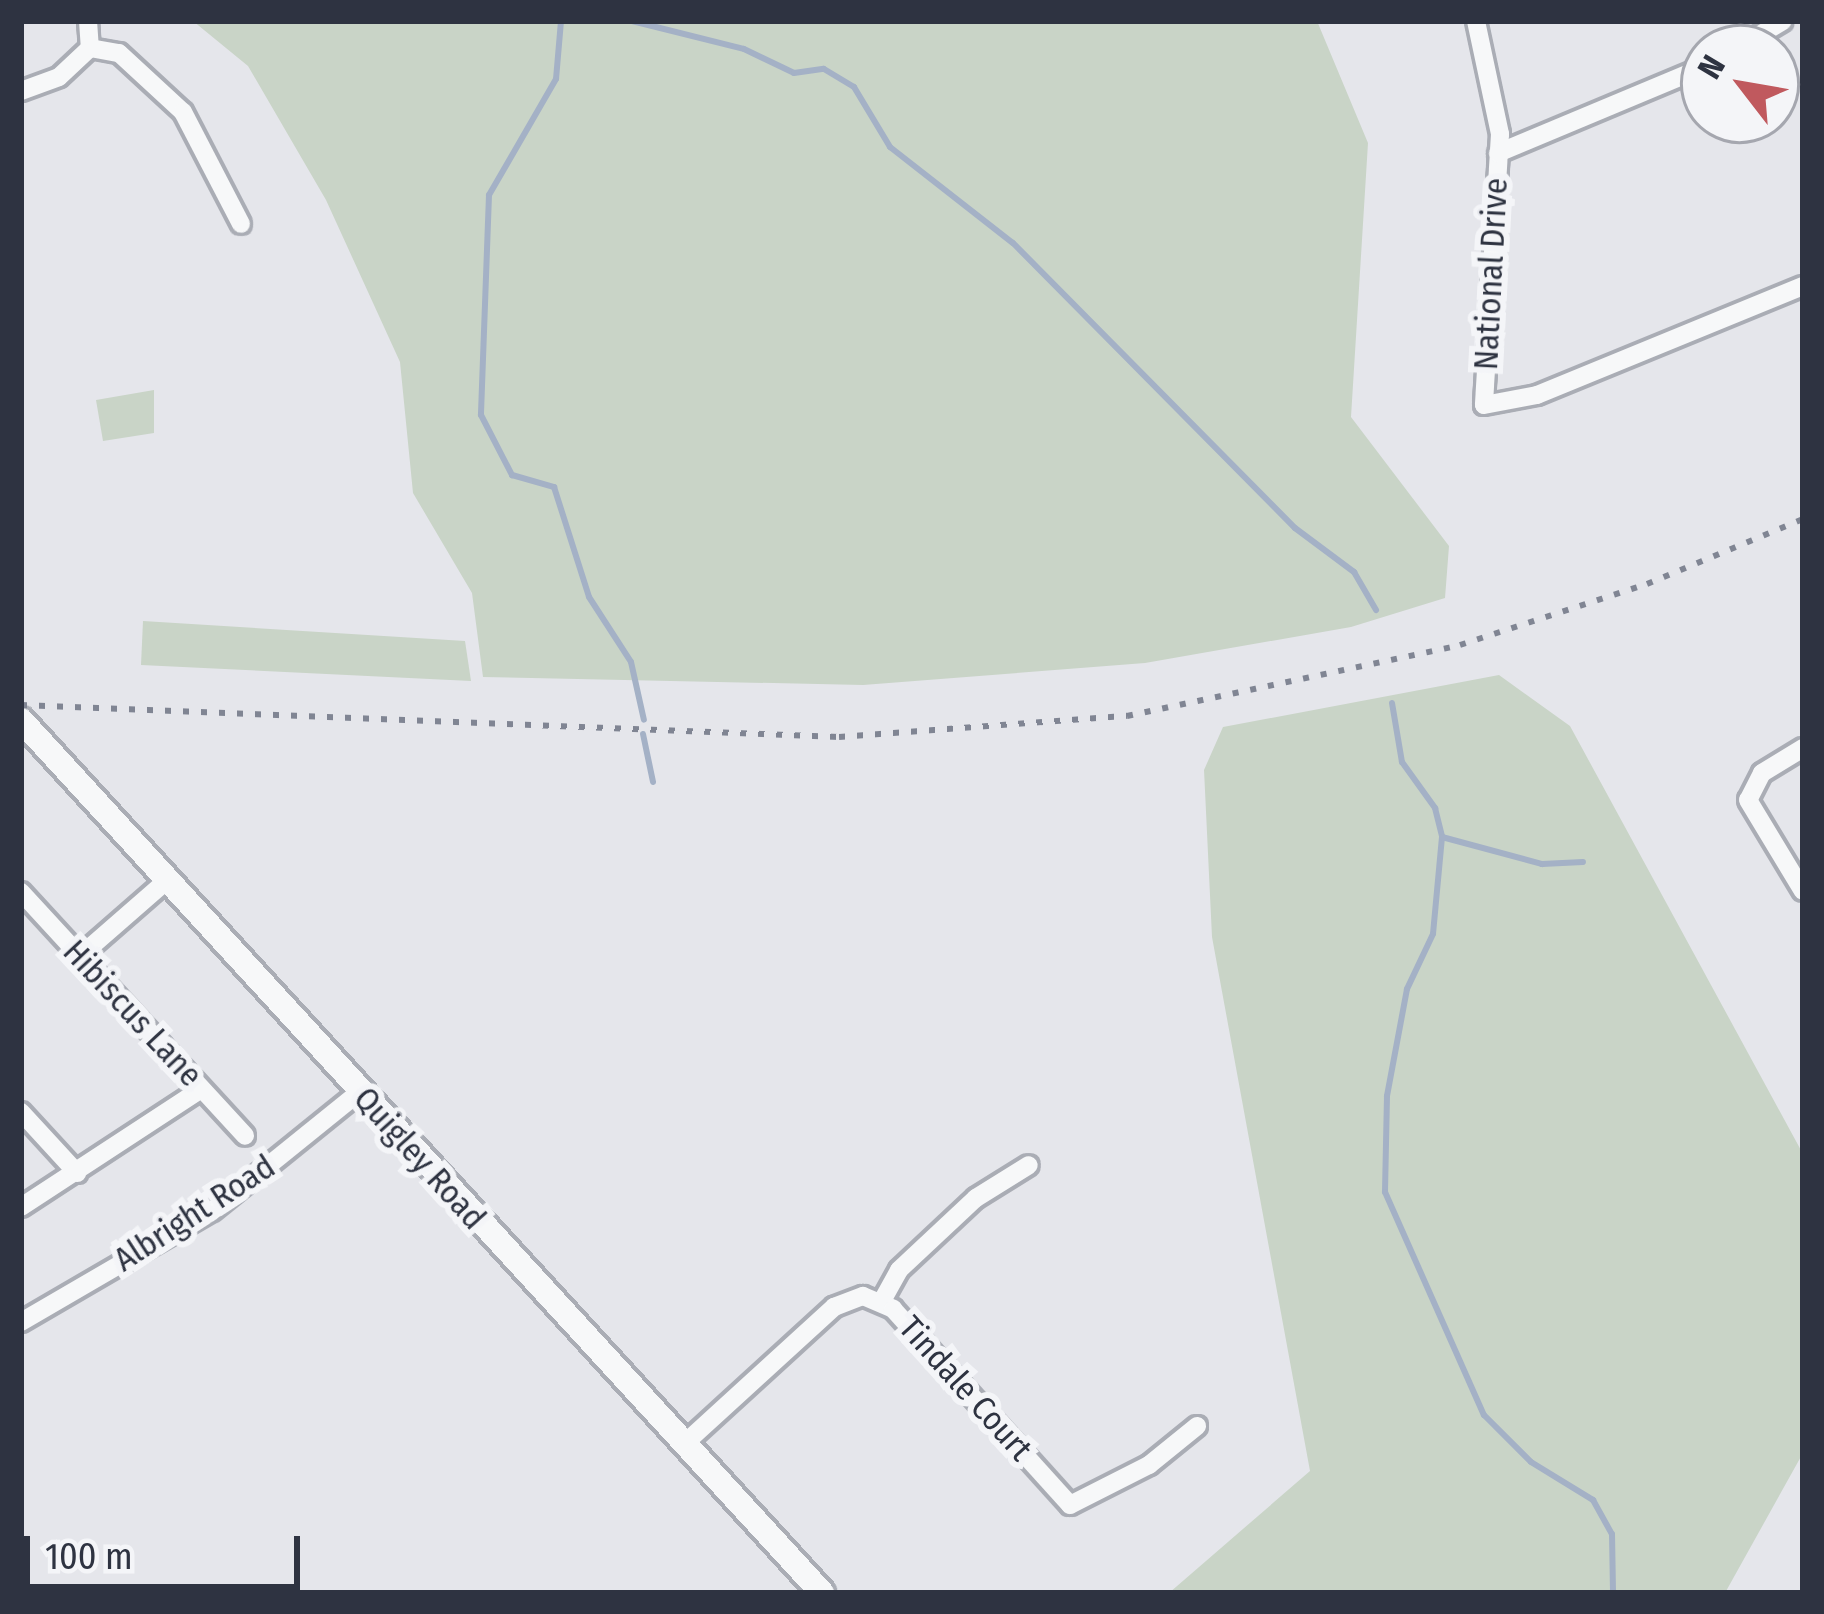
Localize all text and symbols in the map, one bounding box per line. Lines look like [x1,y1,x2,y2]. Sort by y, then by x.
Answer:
north arrow [1680,24,1800,144]
text: N [1689,48,1734,86]
street label: National Drive [1467,177,1517,371]
street label: Hibiscus Lane [54,933,210,1095]
street label: Quigley Road [345,1080,493,1238]
street label: Albright Road [107,1147,283,1281]
street label: Tindale Court [890,1309,1040,1469]
scale bar [30,1512,306,1586]
text: 100 m [45,1535,133,1579]

